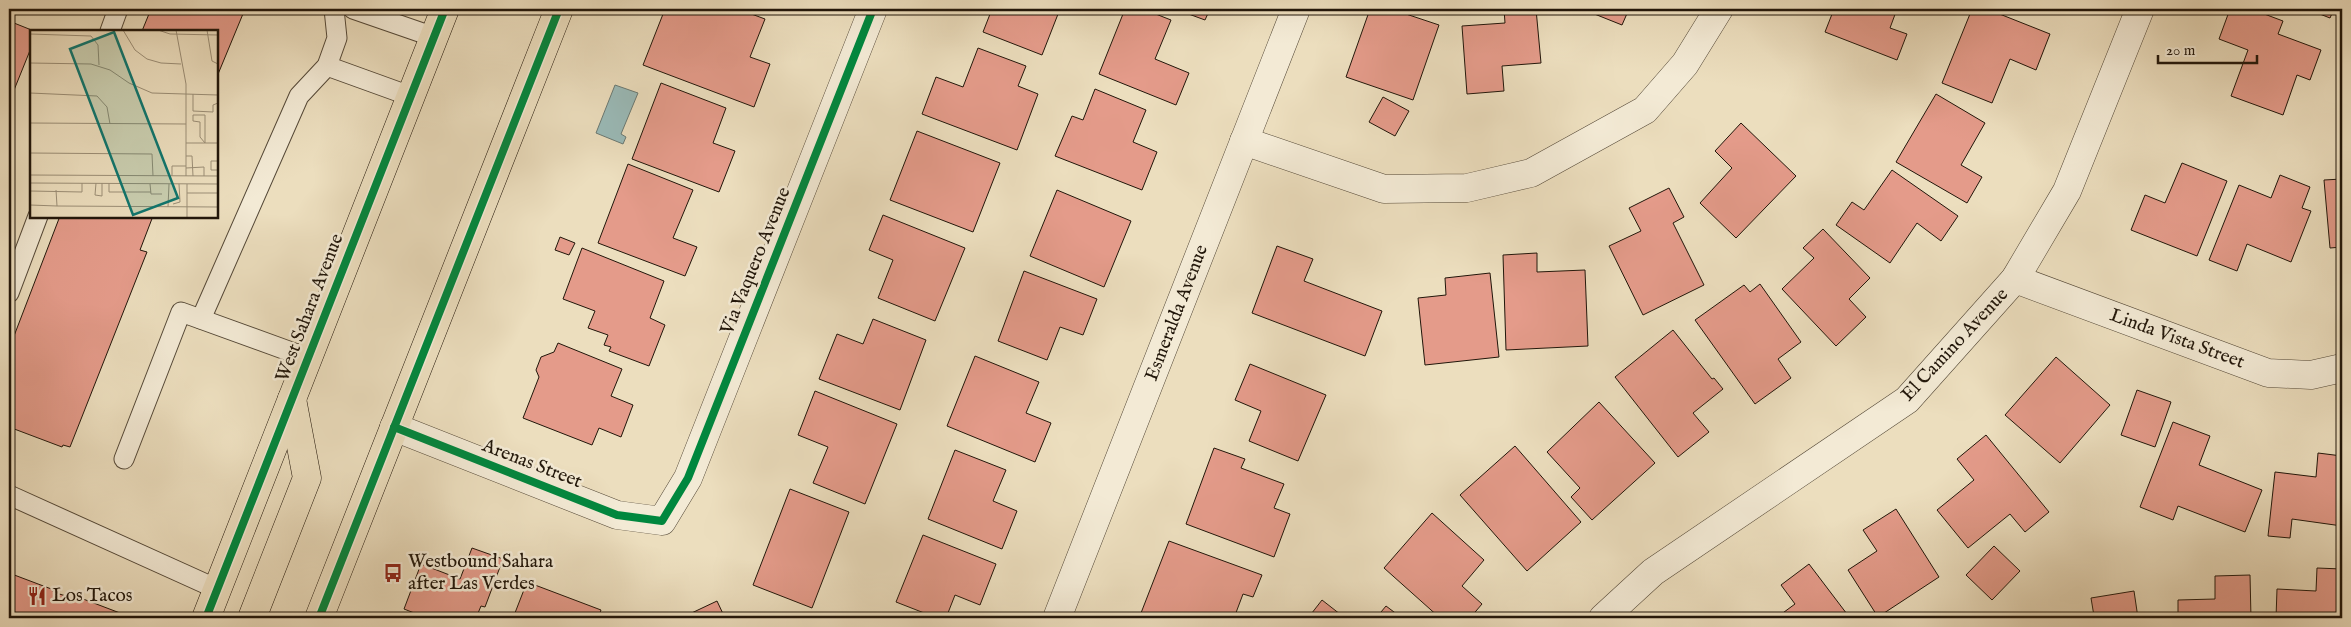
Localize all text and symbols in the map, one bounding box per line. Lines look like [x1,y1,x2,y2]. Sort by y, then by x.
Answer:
inset map [30,30,218,218]
scale bar [2158,32,2257,64]
text: 20 m [2166,41,2196,60]
street label: Via Vaquero Avenue [715,184,797,339]
street label: West Sahara Avenue [271,230,349,386]
street label: Esmeralda Avenue [1140,241,1214,385]
street label: El Camino Avenue [1896,283,2014,407]
street label: Linda Vista Street [2106,304,2248,375]
street label: Arenas Street [478,434,586,494]
place label: Westbound Sahara after Las Verdes [408,550,554,596]
bus stop icon: Westbound Sahara after Las Verdes [382,562,404,584]
place label: Los Tacos [52,584,132,608]
restaurant icon: Los Tacos [26,585,48,607]

